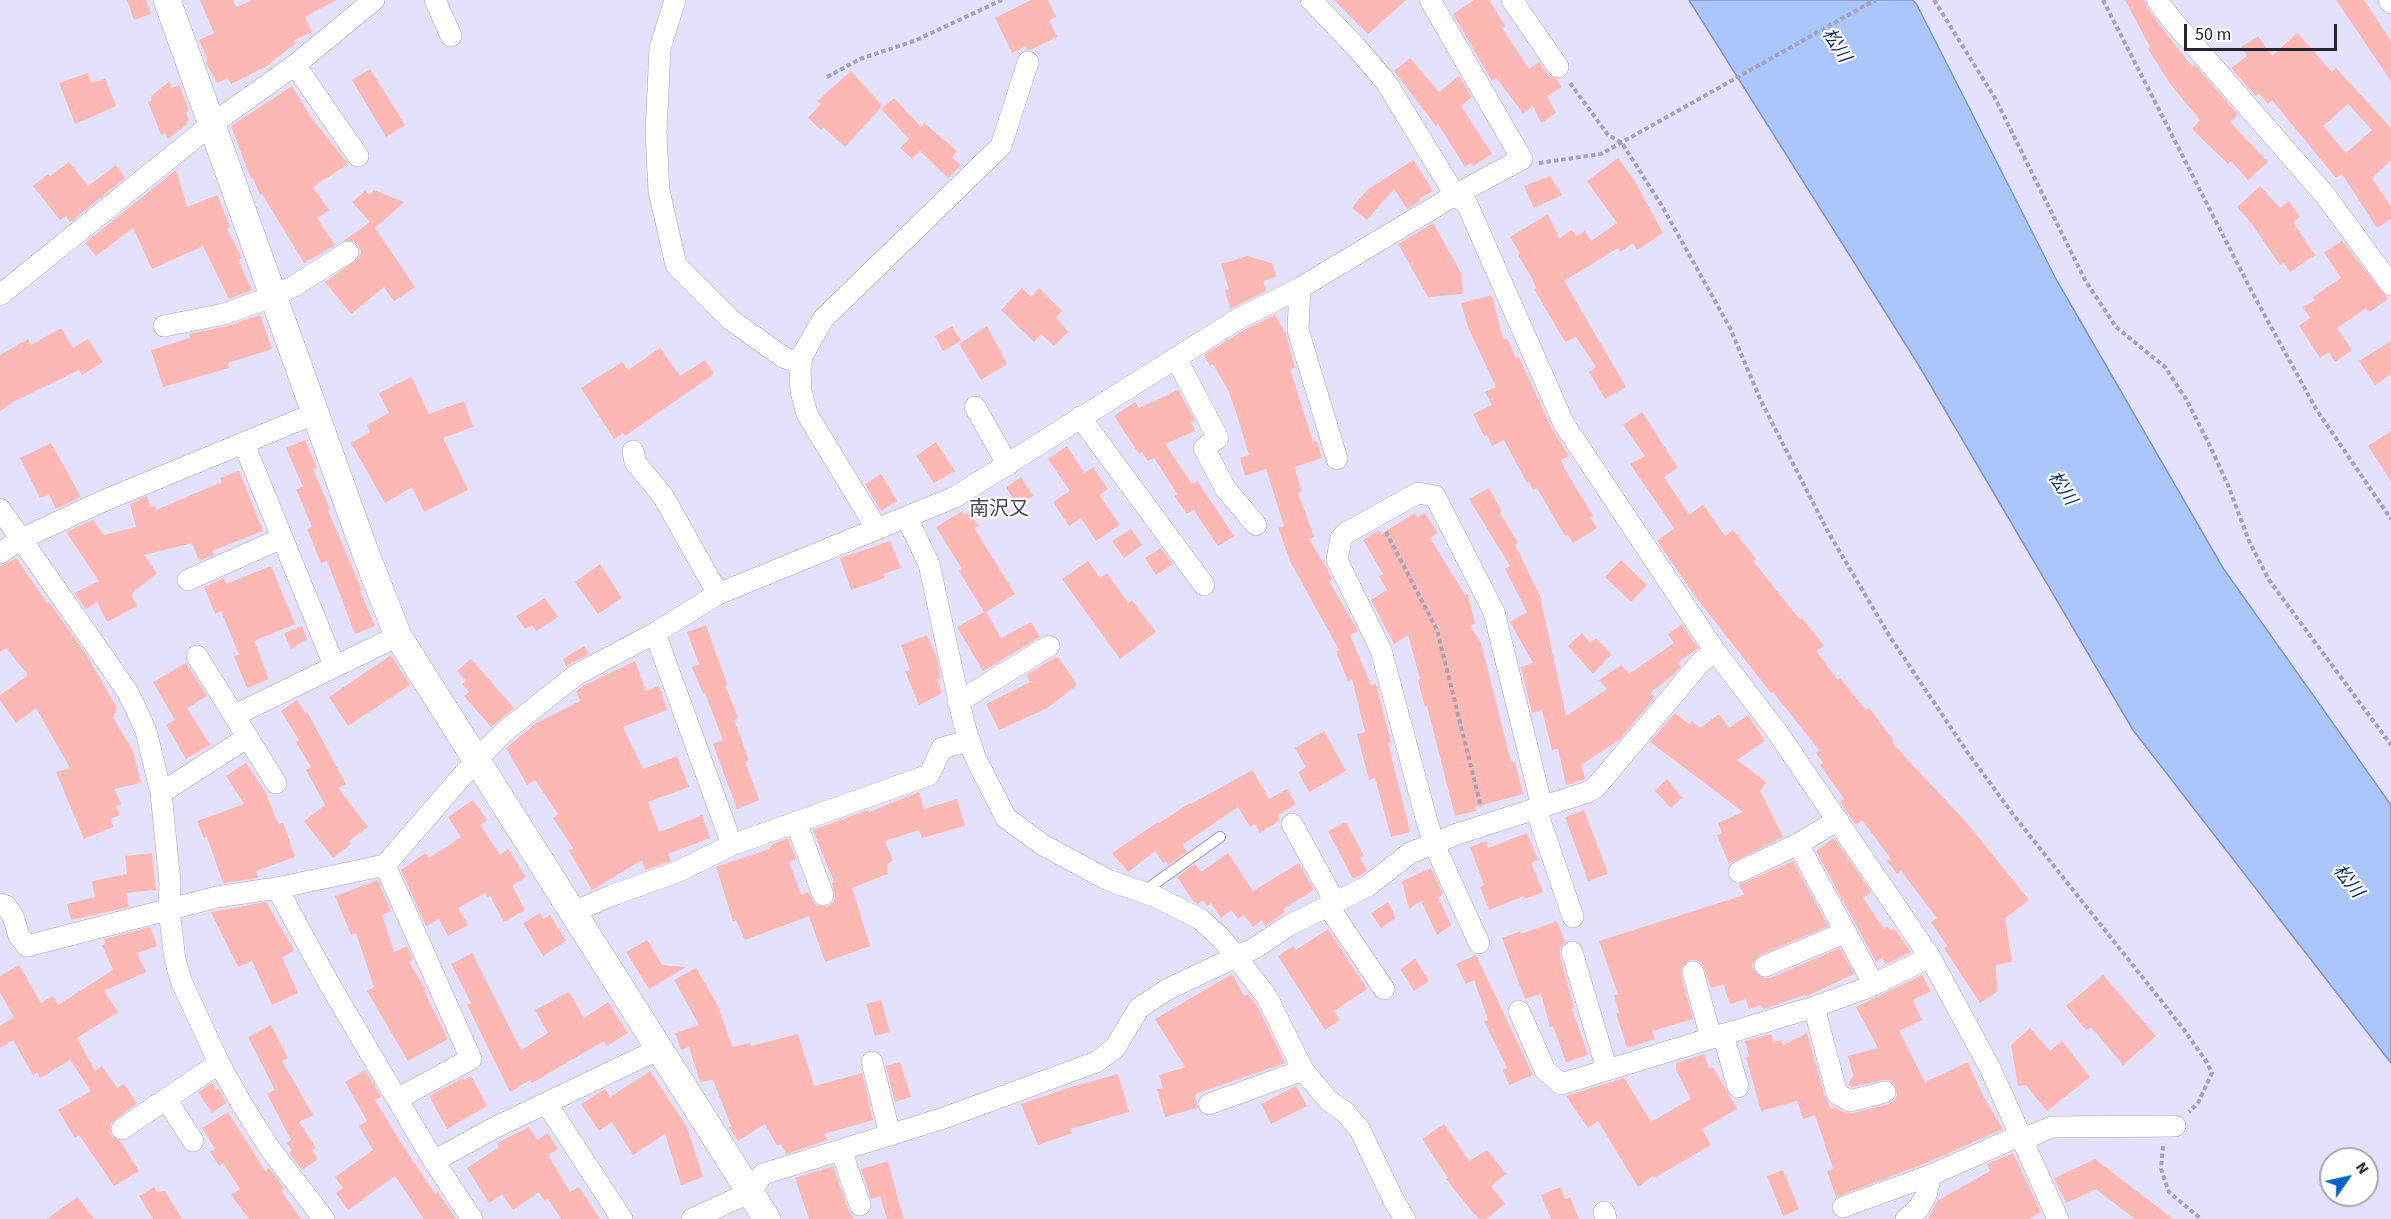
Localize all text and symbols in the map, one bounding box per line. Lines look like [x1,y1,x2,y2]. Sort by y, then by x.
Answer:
scale bar [2187,12,2340,50]
text: 50 m [2195,22,2231,47]
water label: 松川 [1816,25,1854,67]
water label: 松川 [2042,468,2080,510]
district label: 南沢又 [969,499,1029,523]
water label: 松川 [2327,861,2367,903]
north arrow [2319,1147,2379,1207]
text: N [2350,1157,2374,1179]

